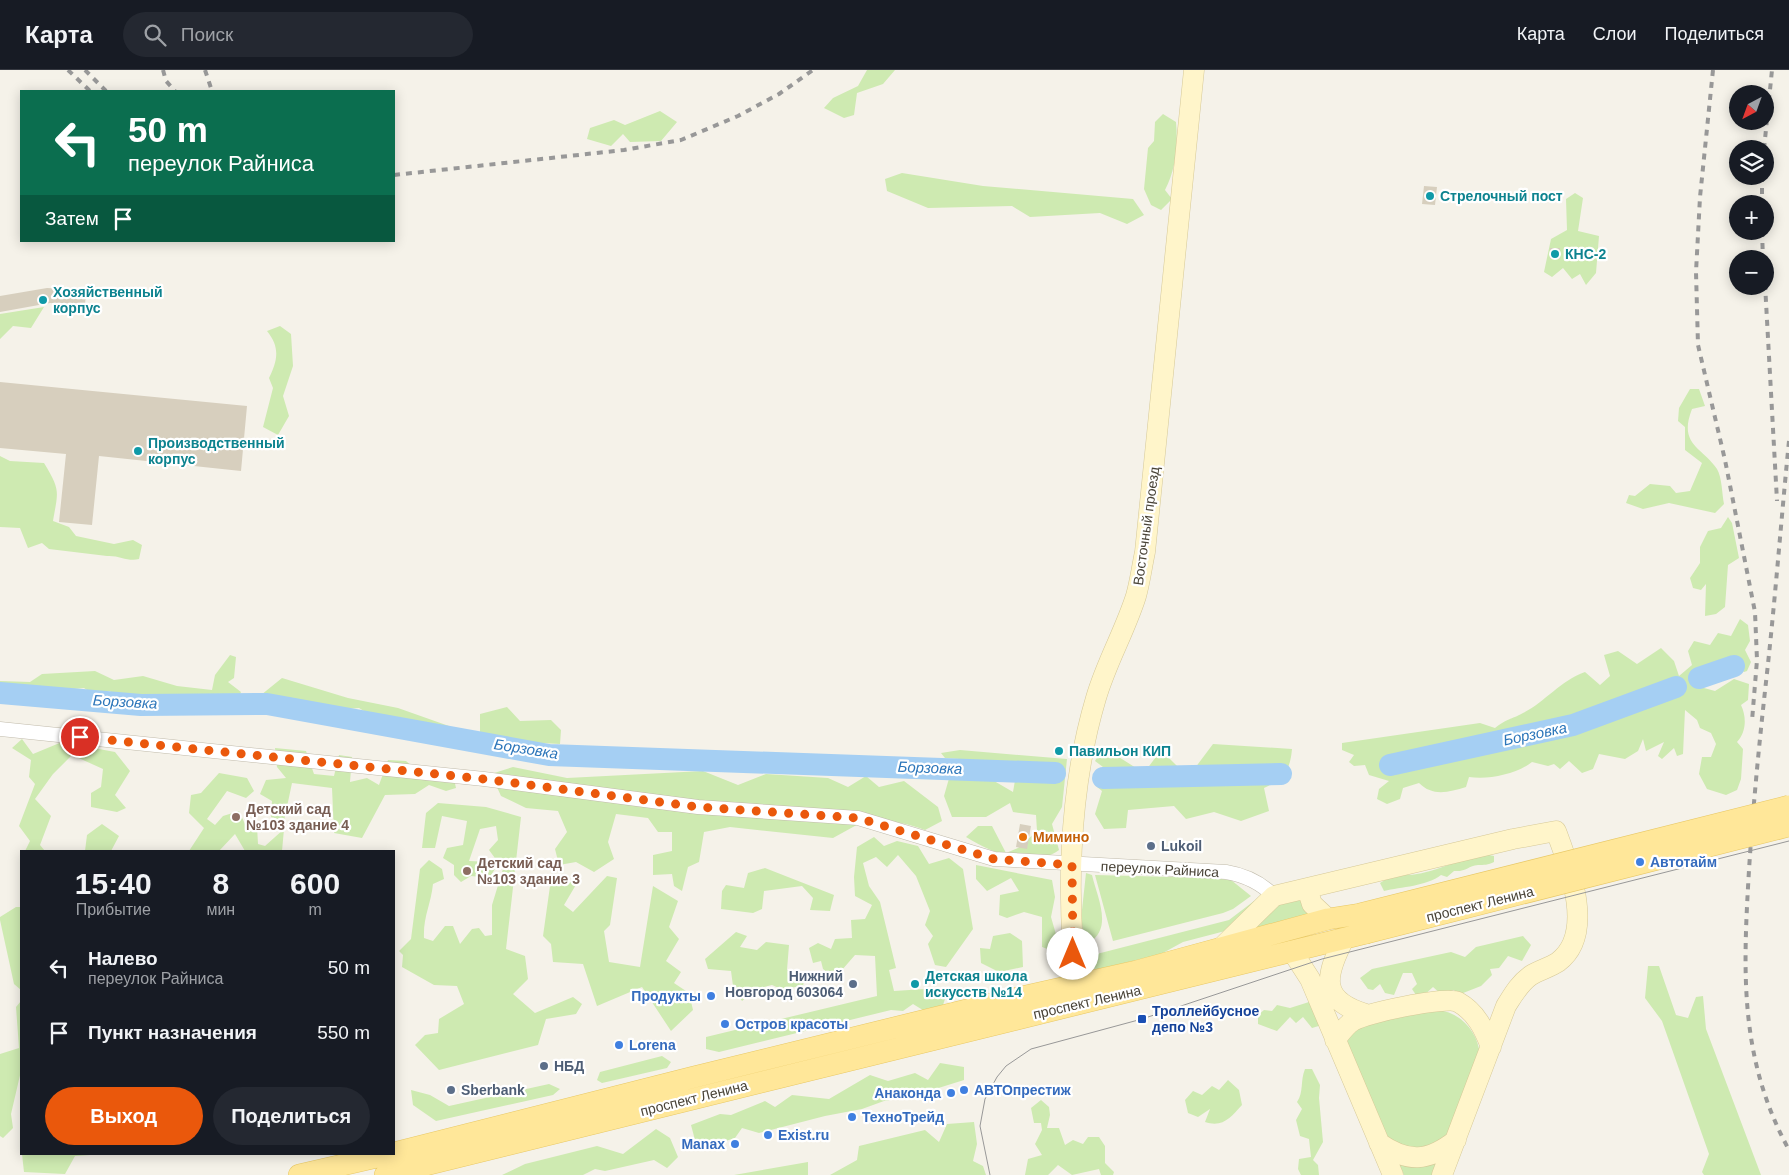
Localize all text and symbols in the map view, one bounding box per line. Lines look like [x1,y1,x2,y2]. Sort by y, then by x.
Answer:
search box [123,12,473,57]
text: Карта [25,21,93,48]
icon: search [141,21,169,49]
text: Поиск [181,24,233,45]
text: Карта [1517,24,1565,44]
text: Слои [1593,24,1637,44]
text: Поделиться [1665,24,1764,44]
north arrow [1729,85,1774,130]
map controls [1729,85,1774,295]
icon: left [45,110,110,175]
text: 50 m [128,110,208,149]
button: layers [1729,140,1774,185]
text: переулок Райниса [128,151,314,176]
place label: Стрелочный пост [1440,188,1563,204]
marker: Стрелочный пост [1424,190,1436,202]
button: + [1729,195,1774,240]
icon: arrive [109,205,137,233]
text: Затем [45,208,99,229]
place label: КНС-2 [1565,246,1606,262]
marker: КНС-2 [1549,248,1561,260]
button: − [1729,250,1774,295]
place label: Хозяйственный корпус [53,284,163,316]
marker: Хозяйственный корпус [37,294,49,306]
place label: Производственный корпус [148,435,285,467]
marker: Производственный корпус [132,445,144,457]
street label: Восточный проезд [1130,466,1162,586]
water label: Борзовка [92,691,158,712]
pin [59,716,101,758]
water label: Борзовка [1501,718,1568,749]
icon: arrive [66,723,94,751]
water label: Борзовка [493,735,559,762]
place label: Павильон КИП [1069,743,1171,759]
marker: Павильон КИП [1053,745,1065,757]
water label: Борзовка [897,758,963,777]
place label: Детский сад №103 здание 4 [246,801,349,833]
marker: Детский сад №103 здание 4 [230,811,242,823]
place label: Мимино [1033,829,1089,845]
marker: Мимино [1017,831,1029,843]
place label: Lukoil [1161,838,1202,854]
marker: Lukoil [1145,840,1157,852]
place label: Автотайм [1650,854,1717,870]
place label: Детский сад №103 здание 3 [477,855,580,887]
marker: Автотайм [1634,856,1646,868]
street label: переулок Райниса [1100,858,1220,880]
marker: Детский сад №103 здание 3 [461,865,473,877]
text: 15:40 [75,867,152,900]
text: 8 [212,867,229,900]
text: 600 [290,867,340,900]
street label: проспект Ленина [1425,883,1536,925]
text: Прибытие [76,901,151,918]
text: мин [206,901,235,918]
text: m [308,901,322,918]
position arrow [1046,927,1098,979]
text: Налево [88,948,158,969]
icon: left [45,954,73,982]
text: 50 m [328,957,370,978]
place label: Нижний Новгород 603064 [725,968,843,1000]
place label: Детская школа искусств №14 [925,968,1028,1000]
text: переулок Райниса [88,970,223,987]
marker: Нижний Новгород 603064 [847,978,859,990]
marker: Детская школа искусств №14 [909,978,921,990]
street label: проспект Ленина [1032,982,1143,1022]
place label: Продукты [631,988,701,1004]
marker: Продукты [705,990,717,1002]
place label: Троллейбусное депо №3 [1152,1003,1259,1035]
marker: Троллейбусное депо №3 [1136,1013,1148,1025]
place label: Остров красоты [735,1016,848,1032]
marker: Остров красоты [719,1018,731,1030]
icon: arrive [45,1019,73,1047]
text: Пункт назначения [88,1022,257,1043]
text: 550 m [317,1022,370,1043]
place label: Lorena [629,1037,676,1053]
marker: Lorena [613,1039,625,1051]
place label: НБД [554,1058,584,1074]
marker: НБД [538,1060,550,1072]
street label: проспект Ленина [639,1077,750,1119]
place label: Sberbank [461,1082,525,1098]
place label: АВТОпрестиж [974,1082,1072,1098]
marker: Sberbank [445,1084,457,1096]
marker: АВТОпрестиж [958,1084,970,1096]
place label: Анаконда [874,1085,941,1101]
button: Выход [45,1087,203,1145]
button: Поделиться [213,1087,370,1145]
marker: Анаконда [945,1087,957,1099]
place label: ТехноТрейд [862,1109,944,1125]
marker: ТехноТрейд [846,1111,858,1123]
place label: Exist.ru [778,1127,829,1143]
marker: Exist.ru [762,1129,774,1141]
place label: Manax [681,1136,725,1152]
marker: Manax [729,1138,741,1150]

